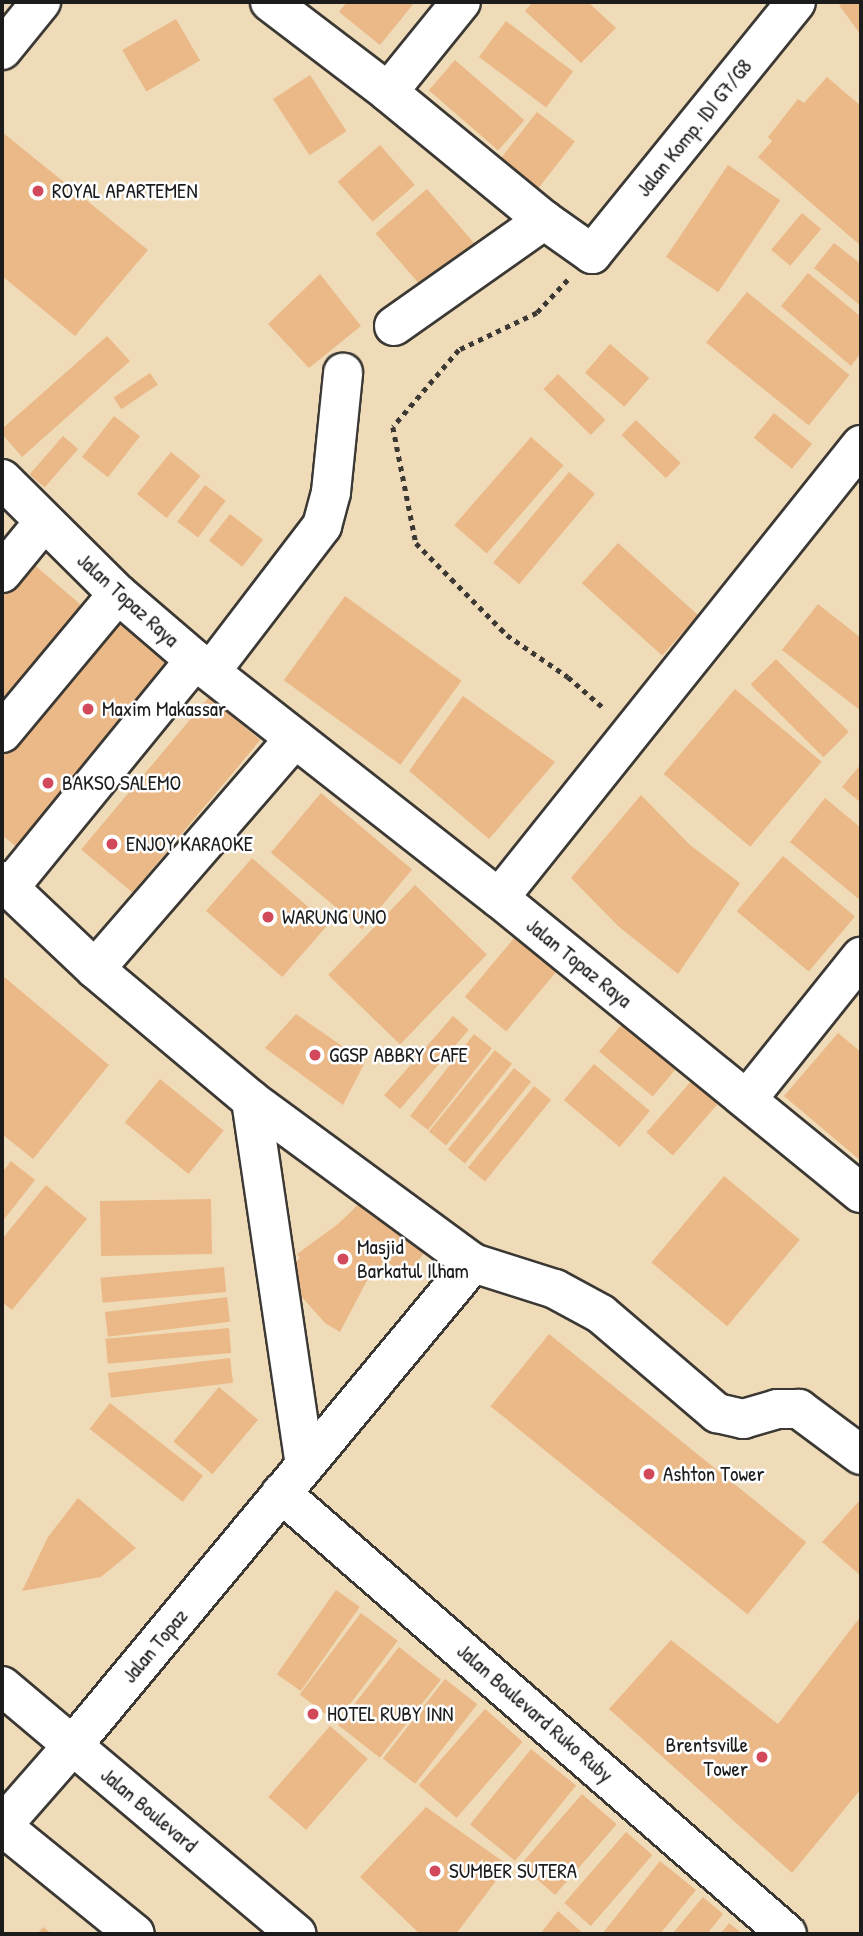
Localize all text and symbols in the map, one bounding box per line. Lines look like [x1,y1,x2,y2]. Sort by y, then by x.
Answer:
street label: Jalan Komp. IDI G7/G8 [631,54,757,202]
place label: ROYAL APARTEMEN [52,178,198,204]
marker: ROYAL APARTEMEN [30,183,46,199]
street label: Jalan Topaz Raya [72,548,184,652]
place label: Maxim Makassar [102,696,226,722]
marker: Maxim Makassar [80,701,96,717]
place label: BAKSO SALEMO [62,770,181,796]
marker: BAKSO SALEMO [40,775,56,791]
place label: ENJOY KARAOKE [126,831,253,857]
marker: ENJOY KARAOKE [104,836,120,852]
place label: WARUNG UNO [282,904,387,930]
marker: WARUNG UNO [260,909,276,925]
street label: Jalan Topaz Raya [521,913,637,1013]
place label: GGSP ABBRY CAFE [329,1042,468,1068]
marker: GGSP ABBRY CAFE [307,1047,323,1063]
place label: Masjid Barkatul Ilham [357,1234,469,1284]
marker: Masjid Barkatul Ilham [335,1251,351,1267]
place label: Ashton Tower [663,1461,765,1487]
marker: Ashton Tower [641,1466,657,1482]
street label: Jalan Topaz [117,1604,193,1688]
street label: Jalan Boulevard Ruko Ruby [452,1638,618,1788]
place label: HOTEL RUBY INN [327,1701,453,1727]
marker: HOTEL RUBY INN [305,1706,321,1722]
place label: Brentsville Tower [666,1732,748,1782]
marker: Brentsville Tower [754,1749,770,1765]
street label: Jalan Boulevard [96,1762,202,1858]
place label: SUMBER SUTERA [449,1858,577,1884]
marker: SUMBER SUTERA [427,1863,443,1879]

